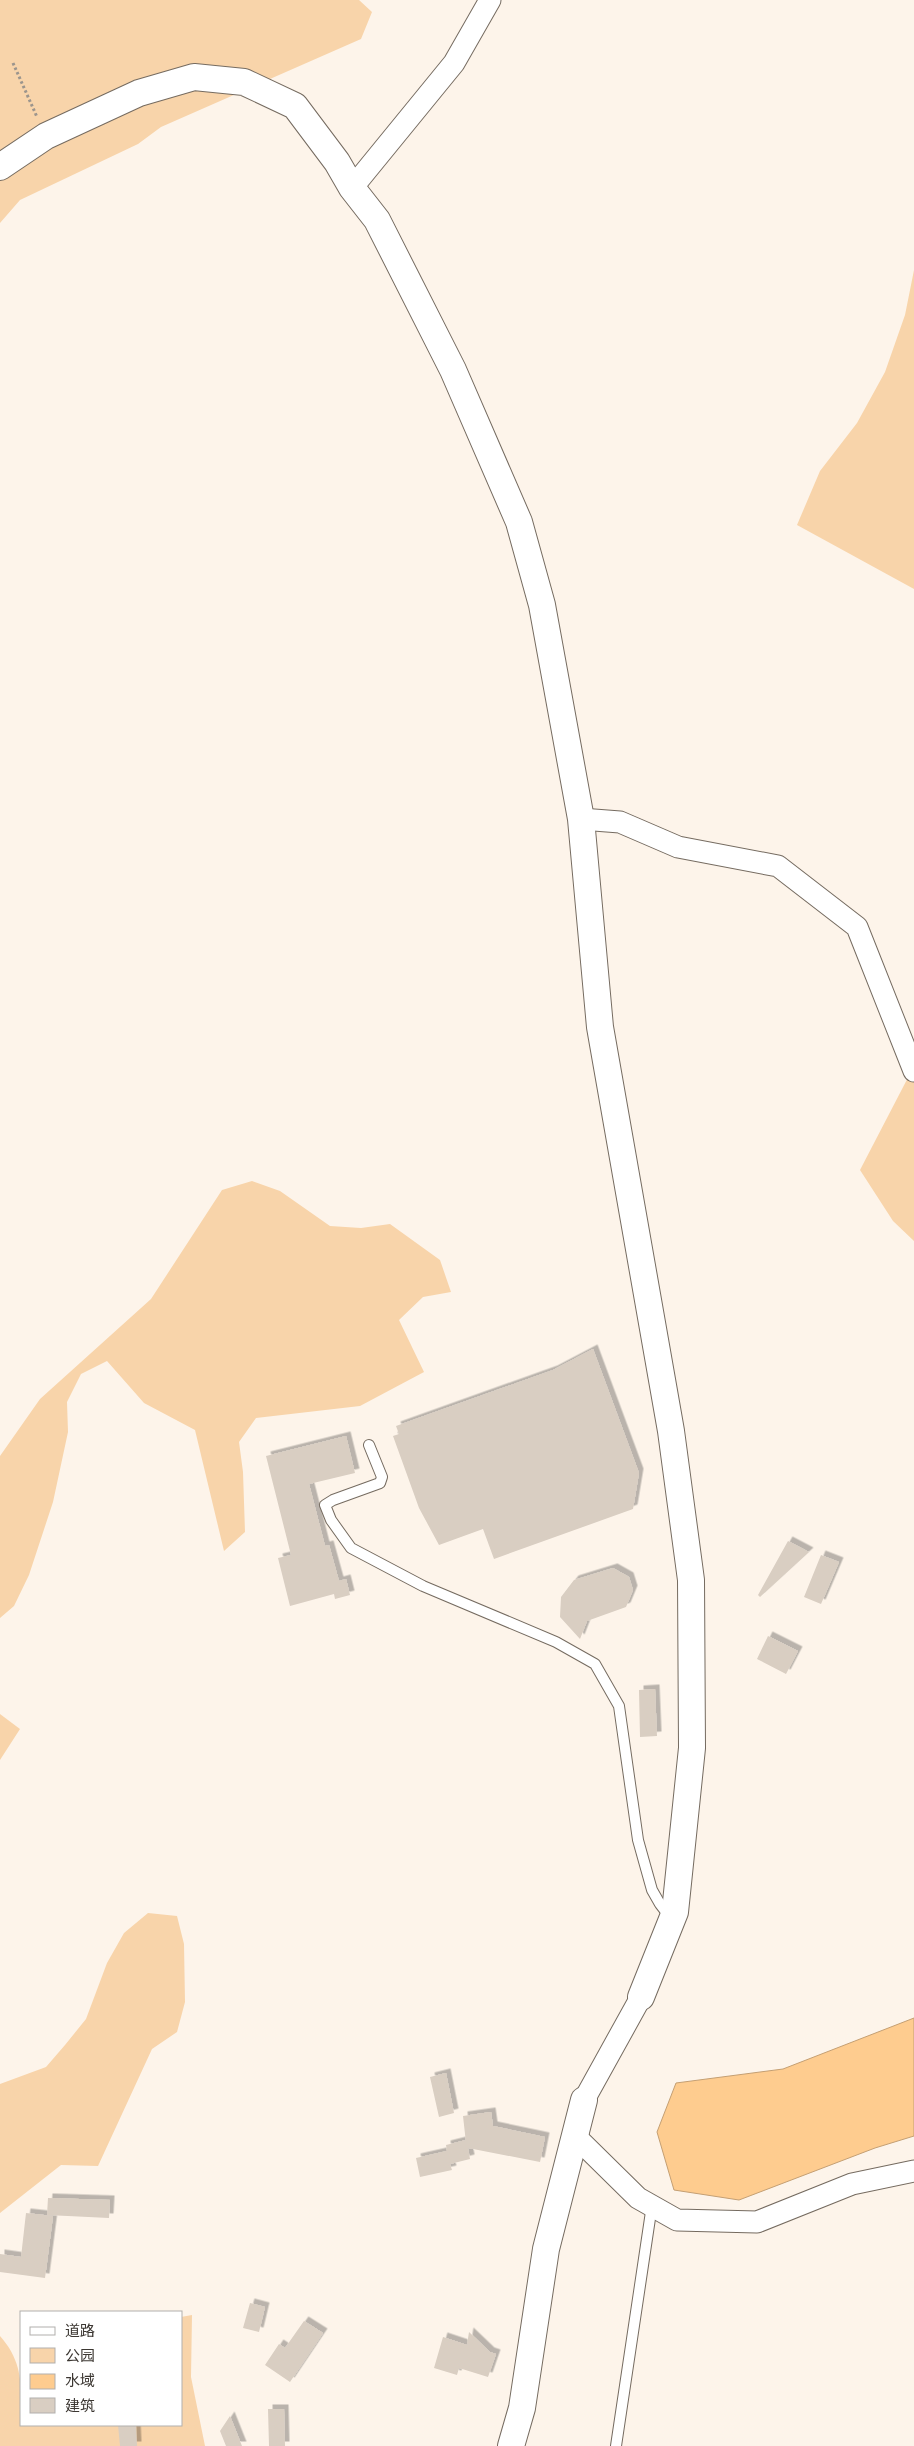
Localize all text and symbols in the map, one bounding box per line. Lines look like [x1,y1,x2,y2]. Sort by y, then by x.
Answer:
legend [20,2311,182,2426]
text: 道路 [65,2321,95,2341]
text: 公园 [65,2346,95,2366]
text: 水域 [65,2371,95,2391]
text: 建筑 [65,2396,95,2416]

